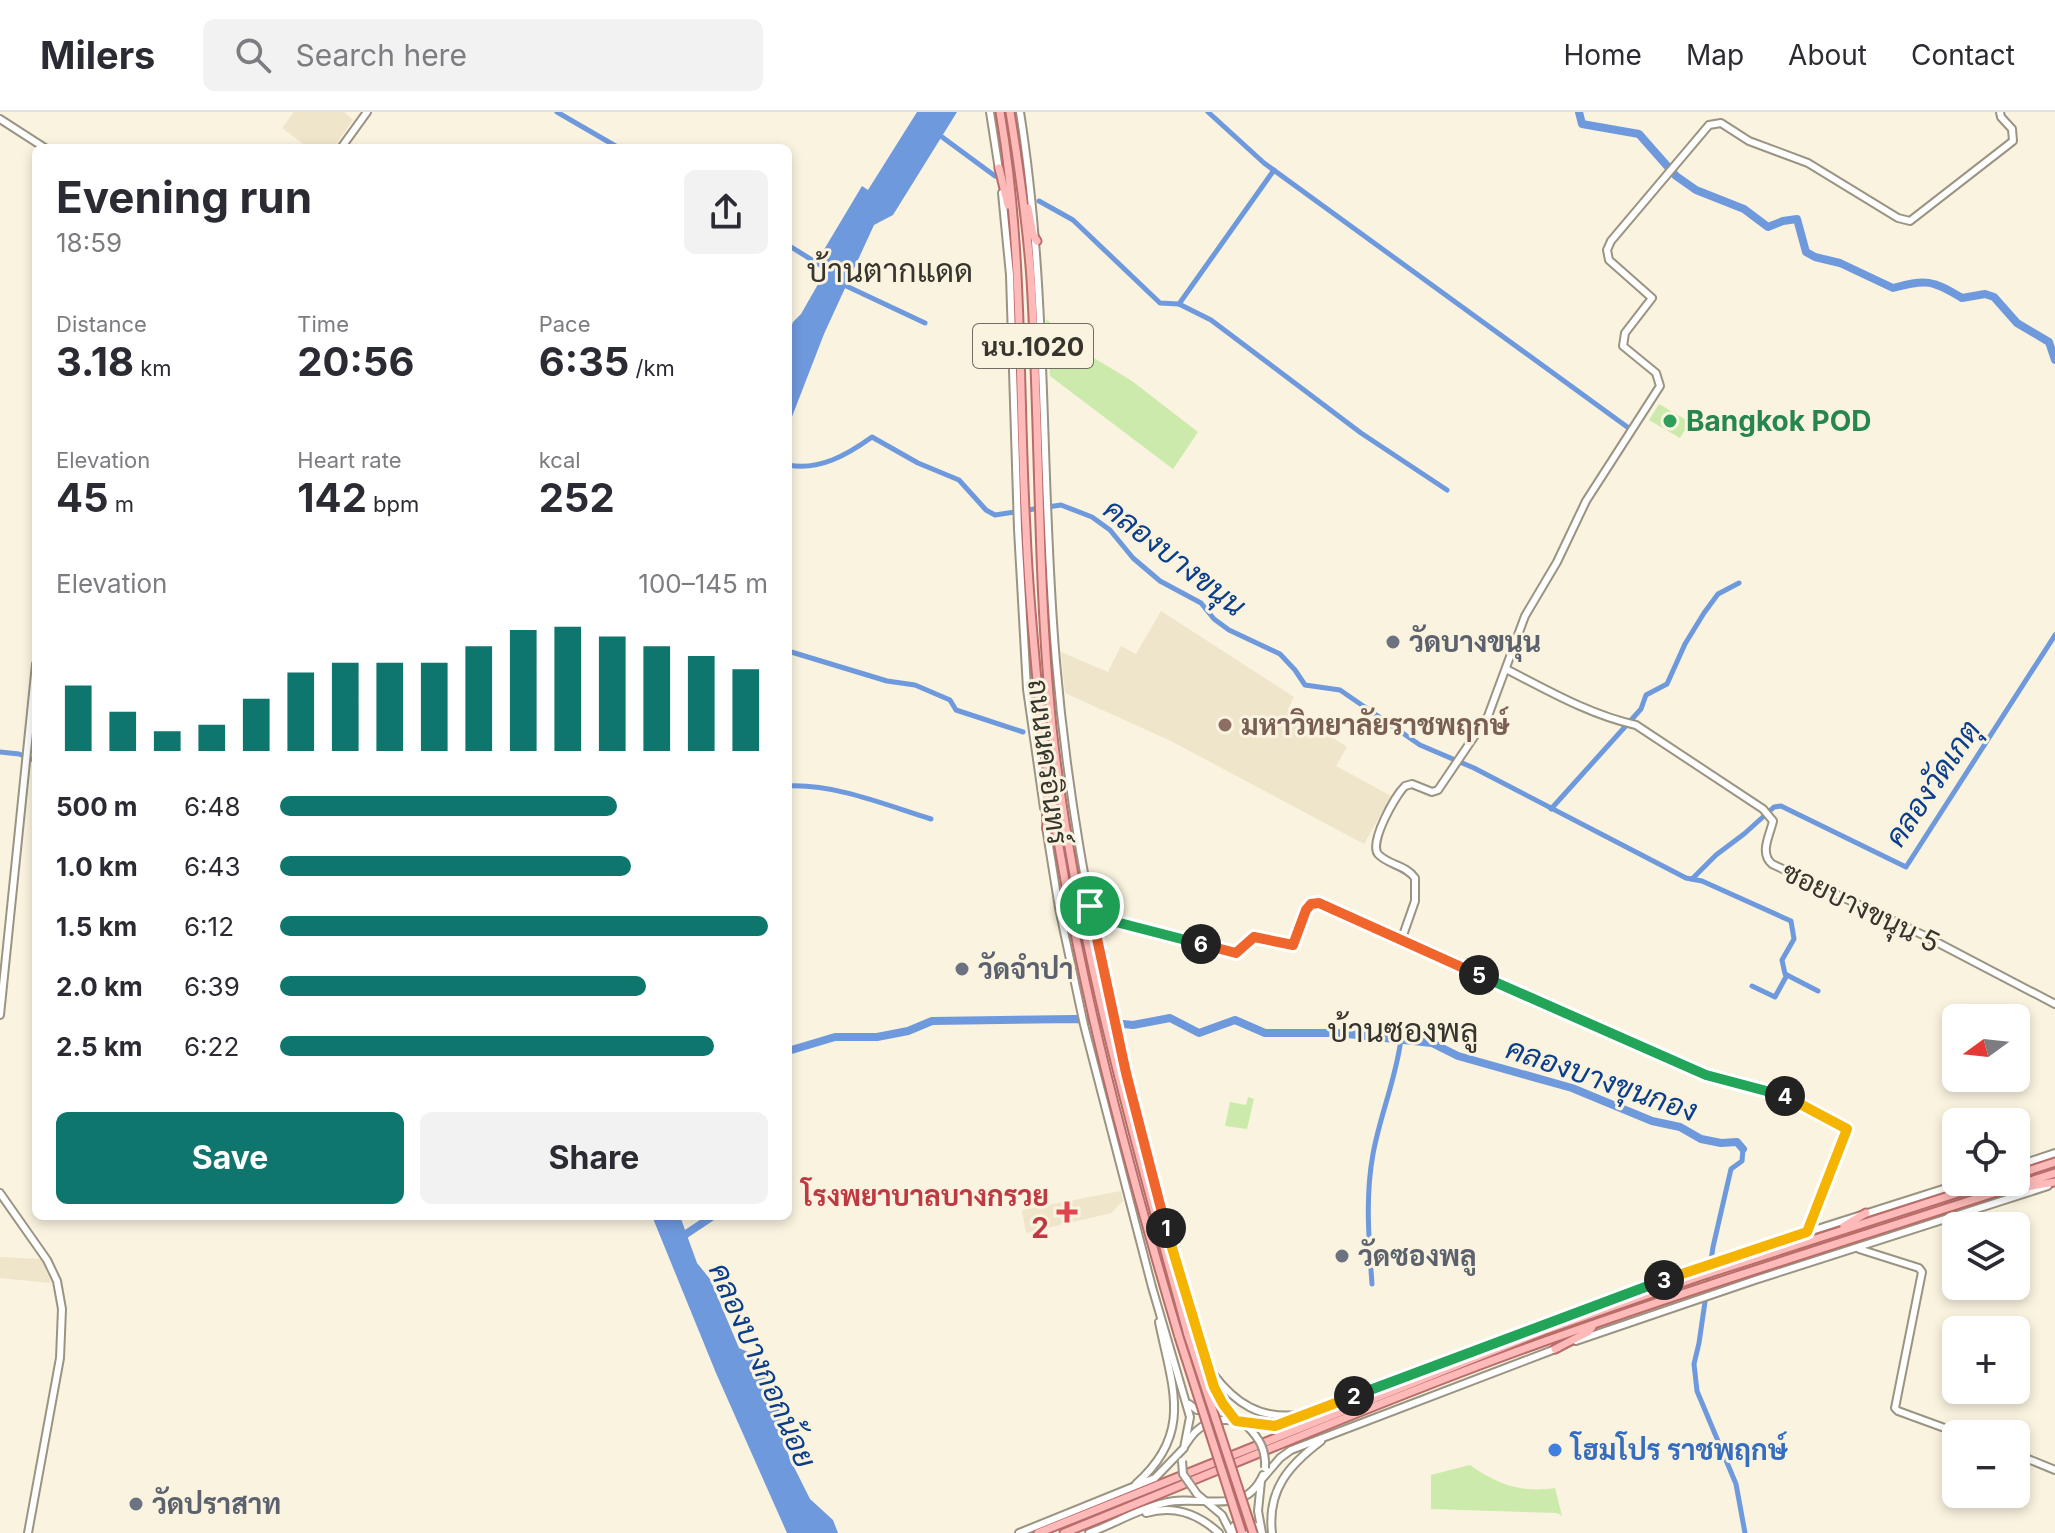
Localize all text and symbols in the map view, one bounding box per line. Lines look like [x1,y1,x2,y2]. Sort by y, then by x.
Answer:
search box [203,19,763,91]
text: Milers [40,32,155,78]
icon: search [231,33,275,77]
text: Search here [295,37,467,73]
text: Home [1563,38,1642,72]
text: Map [1686,38,1744,72]
text: About [1788,38,1867,72]
text: Contact [1911,38,2015,72]
text: Evening run [56,170,312,224]
button: share [684,170,768,254]
text: 18:59 [56,227,122,258]
district label: บ้านตากแดด [807,250,973,290]
text: Distance [56,311,147,337]
text: Time [297,311,349,337]
text: Pace [539,311,590,337]
road number: นบ.1020 [973,324,1093,368]
text: 3.18 [56,337,134,386]
text: 20:56 [297,337,414,386]
text: 6:35 [539,337,629,386]
text: km [134,355,172,381]
text: /km [629,355,675,381]
place label: Bangkok POD [1686,404,1872,438]
marker: Bangkok POD [1661,412,1679,430]
text: Elevation [56,447,150,473]
text: Heart rate [297,447,402,473]
text: kcal [539,447,581,473]
text: 45 [56,473,109,522]
text: 142 [297,473,367,522]
text: 252 [539,473,615,522]
water label: คลองบางขนุน [1094,490,1253,627]
text: m [109,491,134,517]
text: bpm [367,491,419,517]
text: Elevation [56,568,167,599]
text: 100–145 m [638,568,768,599]
place label: วัดบางขนุน [1409,624,1541,662]
marker: วัดบางขนุน [1384,633,1402,651]
street label: ถนนนครอินทร์ [1021,677,1077,847]
place label: มหาวิทยาลัยราชพฤกษ์ [1241,706,1510,742]
water label: คลองวัดเกตุ [1877,713,1991,855]
marker: มหาวิทยาลัยราชพฤกษ์ [1216,716,1234,734]
text: 500 m [56,791,138,822]
text: 6:48 [184,791,241,822]
text: 1.0 km [56,851,138,882]
text: 6:43 [184,851,240,882]
street label: ซอยบางขนุน 5 [1775,854,1945,963]
pin [1056,872,1124,940]
icon: arrive [1068,884,1112,928]
text: 1.5 km [56,911,137,942]
text: 6:12 [184,911,234,942]
pin: 6 [1181,924,1221,964]
text: 6 [1194,931,1208,957]
place label: วัดจําปา [978,951,1073,986]
pin: 5 [1459,955,1499,995]
marker: วัดจําปา [953,960,971,978]
text: 5 [1472,962,1486,988]
text: 2.0 km [56,971,143,1002]
text: 6:39 [184,971,240,1002]
north arrow [1942,1004,2030,1092]
map controls [1942,1004,2030,1508]
district label: บ้านซองพลู [1327,1010,1479,1053]
water label: คลองบางขุนกอง [1500,1029,1702,1132]
text: 2.5 km [56,1031,142,1062]
text: 6:22 [184,1031,239,1062]
pin: 4 [1765,1076,1805,1116]
text: 4 [1778,1083,1792,1109]
button: locate [1942,1108,2030,1196]
button: Save [56,1112,404,1204]
button: Share [420,1112,768,1204]
place label: โรงพยาบาลบางกรวย 2 [799,1177,1049,1245]
marker: โรงพยาบาลบางกรวย 2 [1056,1201,1078,1223]
pin: 1 [1146,1208,1186,1248]
button: layers [1942,1212,2030,1300]
text: 1 [1161,1215,1171,1241]
place label: วัดซองพลู [1358,1238,1477,1276]
marker: วัดซองพลู [1333,1247,1351,1265]
water label: คลองบางกอกน้อย [702,1257,825,1473]
pin: 3 [1644,1260,1684,1300]
text: 3 [1657,1267,1671,1293]
button: + [1942,1316,2030,1404]
pin: 2 [1334,1376,1374,1416]
text: 2 [1347,1383,1361,1409]
button: − [1942,1420,2030,1508]
place label: โฮมโปร ราชพฤกษ์ [1569,1431,1789,1467]
marker: โฮมโปร ราชพฤกษ์ [1546,1441,1564,1459]
place label: วัดปราสาท [152,1486,281,1521]
marker: วัดปราสาท [127,1495,145,1513]

